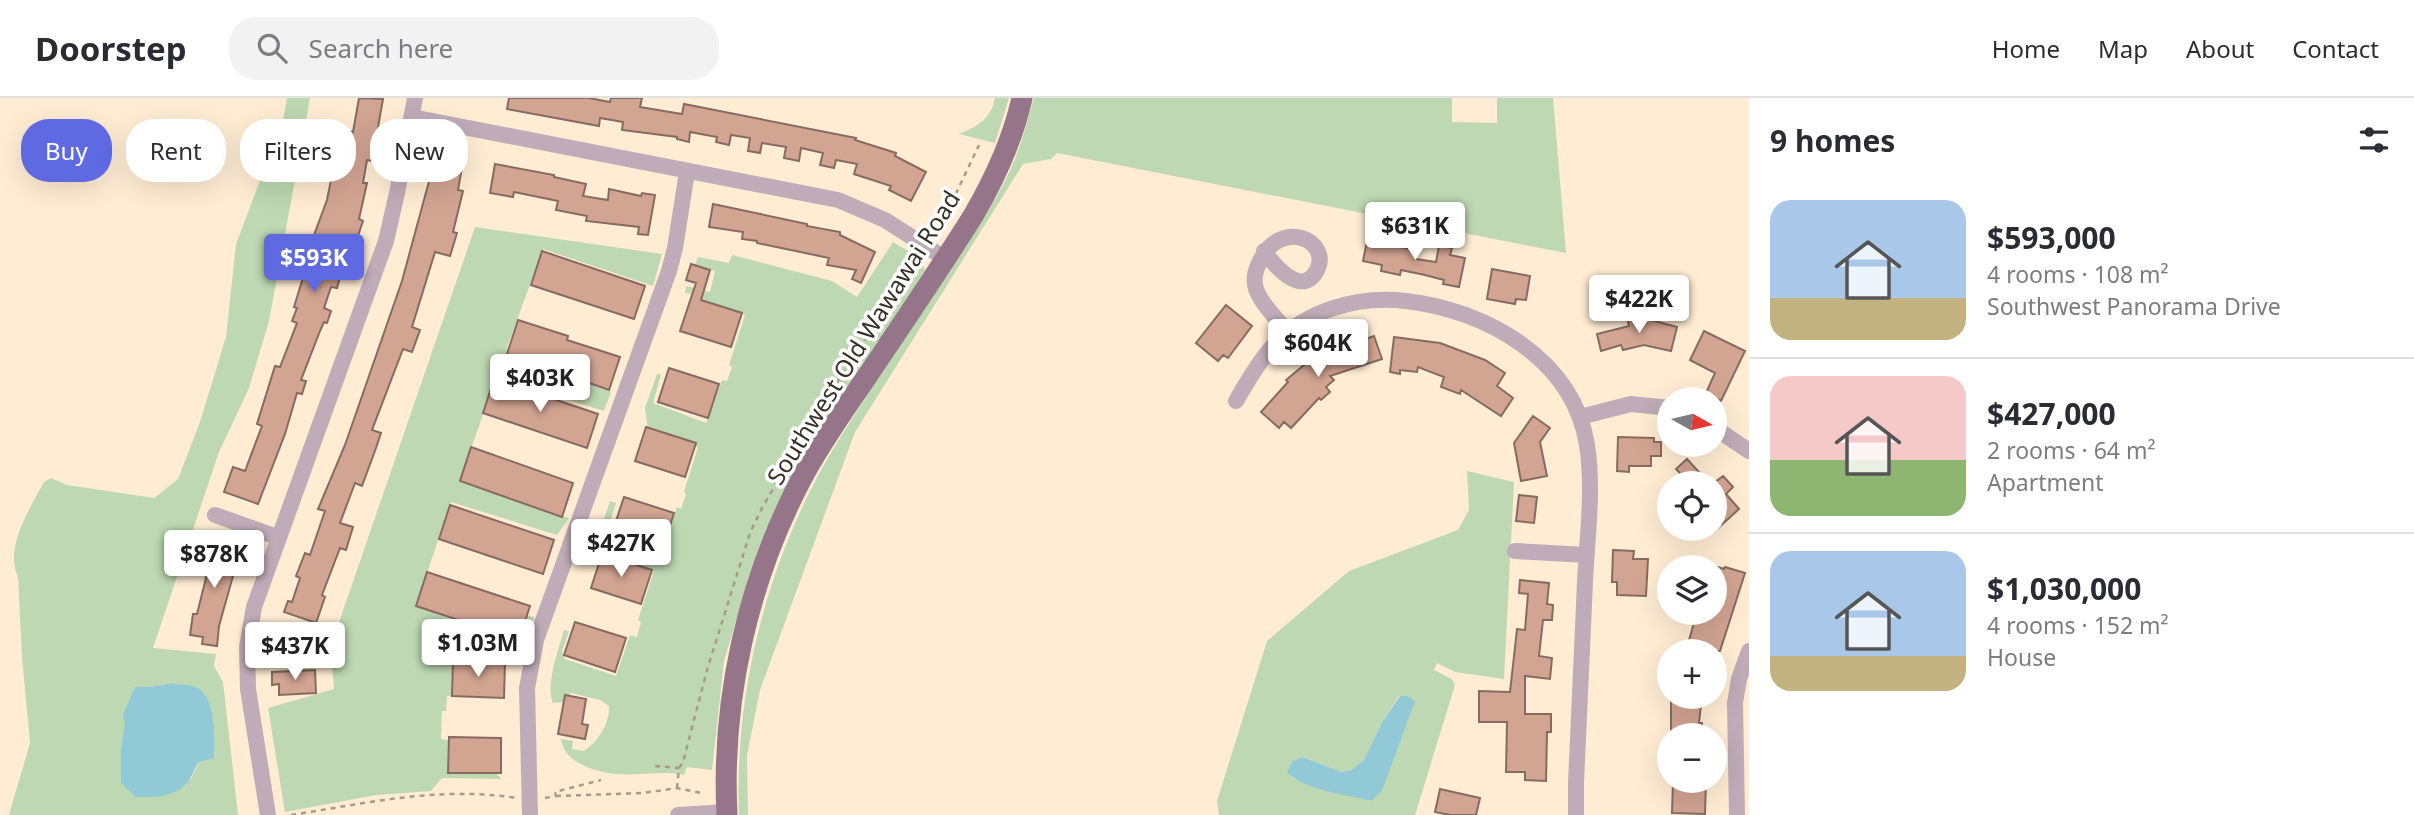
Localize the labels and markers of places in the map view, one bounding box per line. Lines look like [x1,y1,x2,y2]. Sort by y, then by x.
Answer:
pin: $631K [1366,202,1464,262]
pin: $593K [265,234,363,294]
pin: $422K [1590,275,1688,335]
pin: $604K [1269,320,1367,379]
pin: $403K [491,354,589,414]
pin: $427K [572,519,670,579]
pin: $878K [165,531,263,590]
pin: $1.03M [421,620,535,679]
pin: $437K [246,622,344,682]

